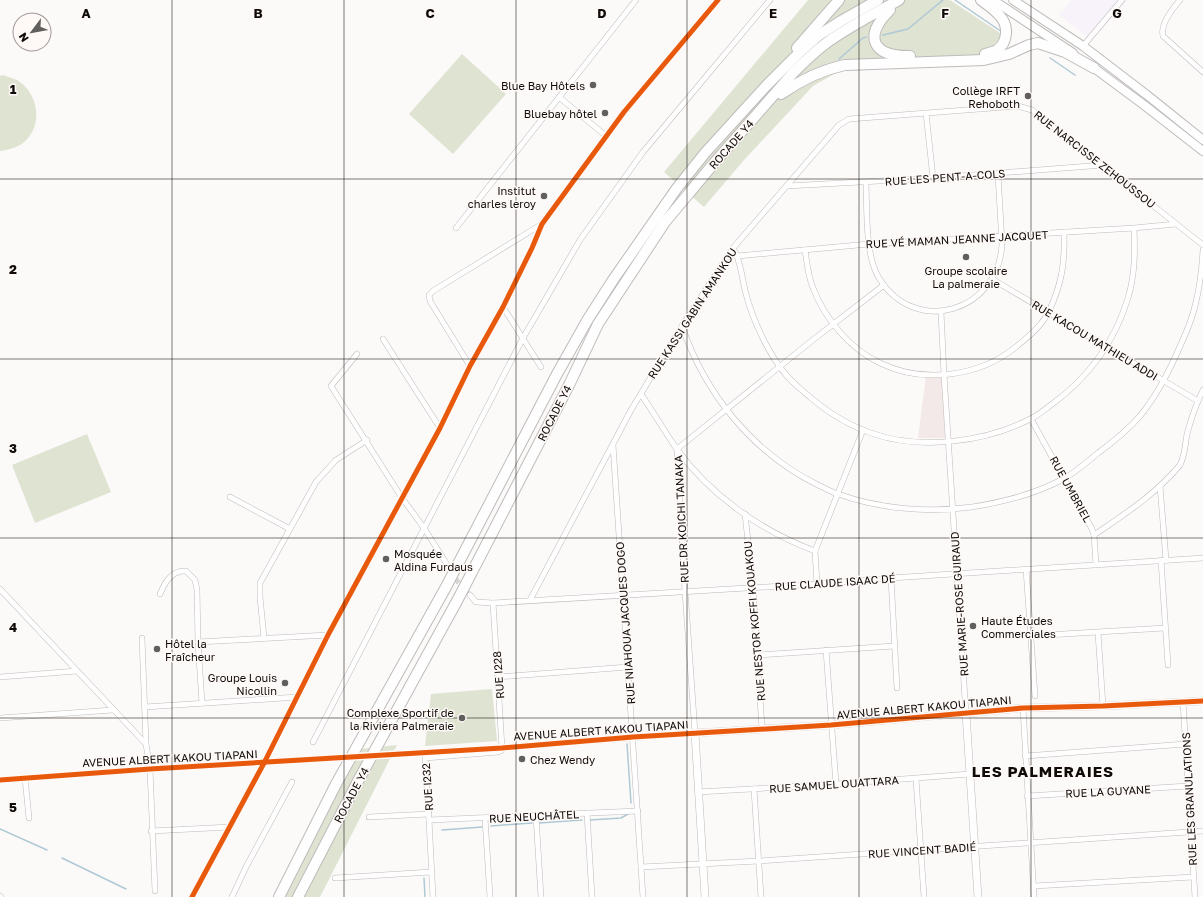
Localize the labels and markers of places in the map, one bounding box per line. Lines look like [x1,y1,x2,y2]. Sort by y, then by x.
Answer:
place label: Blue Bay Hôtels [501,79,585,92]
marker: Blue Bay Hôtels [588,80,598,90]
place label: Collège IRFT Rehoboth [952,84,1020,110]
marker: Collège IRFT Rehoboth [1023,91,1033,101]
place label: Bluebay hôtel [524,107,597,120]
marker: Bluebay hôtel [600,108,610,118]
place label: Institut charles leroy [468,184,536,210]
marker: Institut charles leroy [539,191,549,201]
marker: Groupe scolaire La palmeraie [961,252,971,262]
place label: Groupe scolaire La palmeraie [925,264,1007,290]
place label: Mosquée Aldina Furdaus [394,547,473,573]
marker: Mosquée Aldina Furdaus [381,554,391,564]
place label: Haute Études Commerciales [981,614,1056,640]
marker: Haute Études Commerciales [968,621,978,631]
place label: Hôtel la Fraîcheur [165,637,216,663]
marker: Hôtel la Fraîcheur [152,644,162,654]
place label: Groupe Louis Nicollin [208,671,277,697]
marker: Groupe Louis Nicollin [280,678,290,688]
place label: Complexe Sportif de la Riviera Palmeraie [347,706,454,732]
marker: Complexe Sportif de la Riviera Palmeraie [457,713,467,723]
place label: Chez Wendy [530,753,595,766]
marker: Chez Wendy [517,754,527,764]

